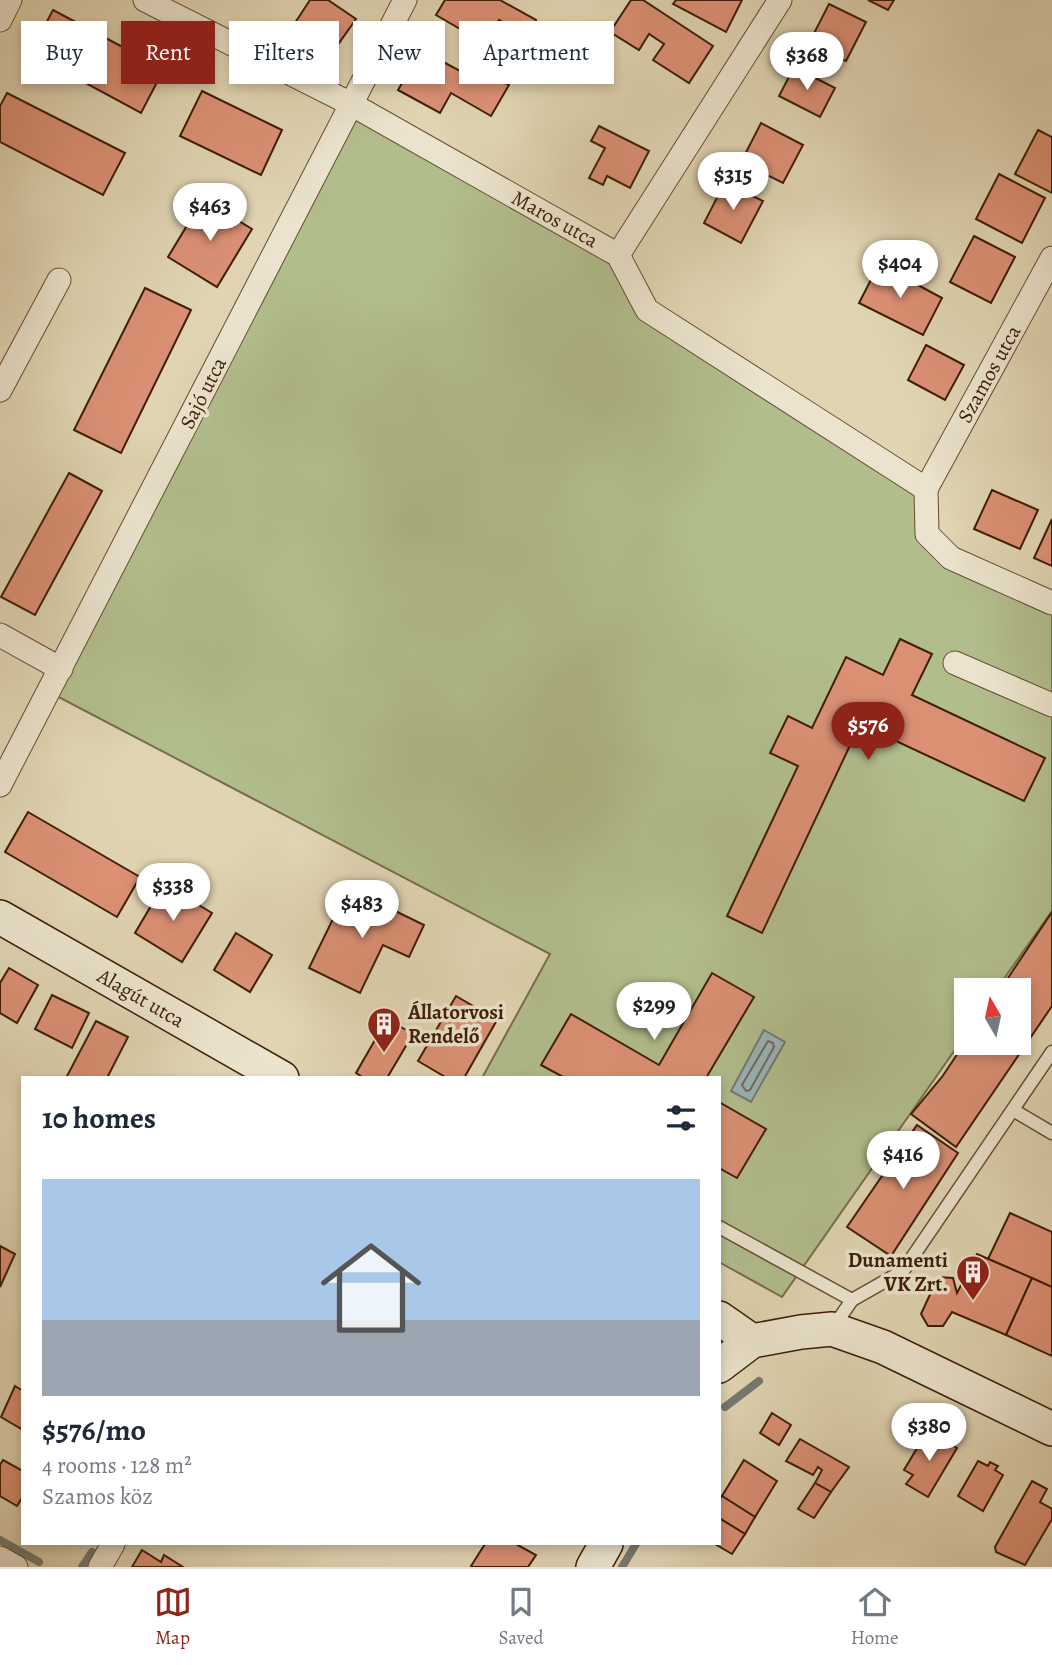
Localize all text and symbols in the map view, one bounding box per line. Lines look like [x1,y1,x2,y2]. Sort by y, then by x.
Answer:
chip: Buy [21,21,107,84]
chip: Rent [121,21,215,84]
chip: Filters [229,21,339,84]
chip: New [353,21,445,84]
chip: Apartment [459,21,614,84]
pin: $368 [766,32,848,92]
text: $368 [786,39,828,70]
pin: $315 [692,152,774,212]
text: $315 [714,159,752,190]
pin: $463 [169,184,251,243]
street label: Maros utca [507,184,604,254]
text: $463 [189,190,231,221]
pin: $404 [859,240,941,300]
text: $404 [878,247,922,278]
street label: Szamos utca [951,320,1027,428]
street label: Sajó utca [173,352,233,434]
pin: $576 [827,702,909,762]
text: $576 [847,709,889,740]
pin: $338 [132,864,214,923]
text: $338 [152,870,194,901]
pin: $483 [321,880,403,940]
text: $483 [341,887,383,918]
street label: Alagút utca [91,961,190,1034]
north arrow [954,978,1031,1055]
map controls [954,978,1031,1055]
pin: $299 [613,982,695,1042]
text: $299 [632,989,676,1020]
place label: Állatorvosi Rendelő [407,998,504,1050]
building icon: Állatorvosi Rendelő [365,1005,403,1054]
text: 10 homes [42,1098,156,1138]
icon: filters [662,1099,700,1137]
pin: $416 [862,1132,944,1191]
text: $416 [883,1138,923,1169]
icon: home [308,1225,434,1351]
place label: Dunamenti VK Zrt. [848,1246,948,1298]
building icon: Dunamenti VK Zrt. [954,1253,992,1302]
pin: $380 [888,1404,970,1463]
text: $576/mo [42,1410,146,1450]
text: $380 [907,1410,951,1441]
text: 4 rooms · 128 m² [42,1450,192,1481]
text: Szamos köz [42,1481,153,1512]
tab: Map [154,1583,192,1651]
tab: Saved [499,1583,544,1651]
tab: Home [851,1583,898,1651]

